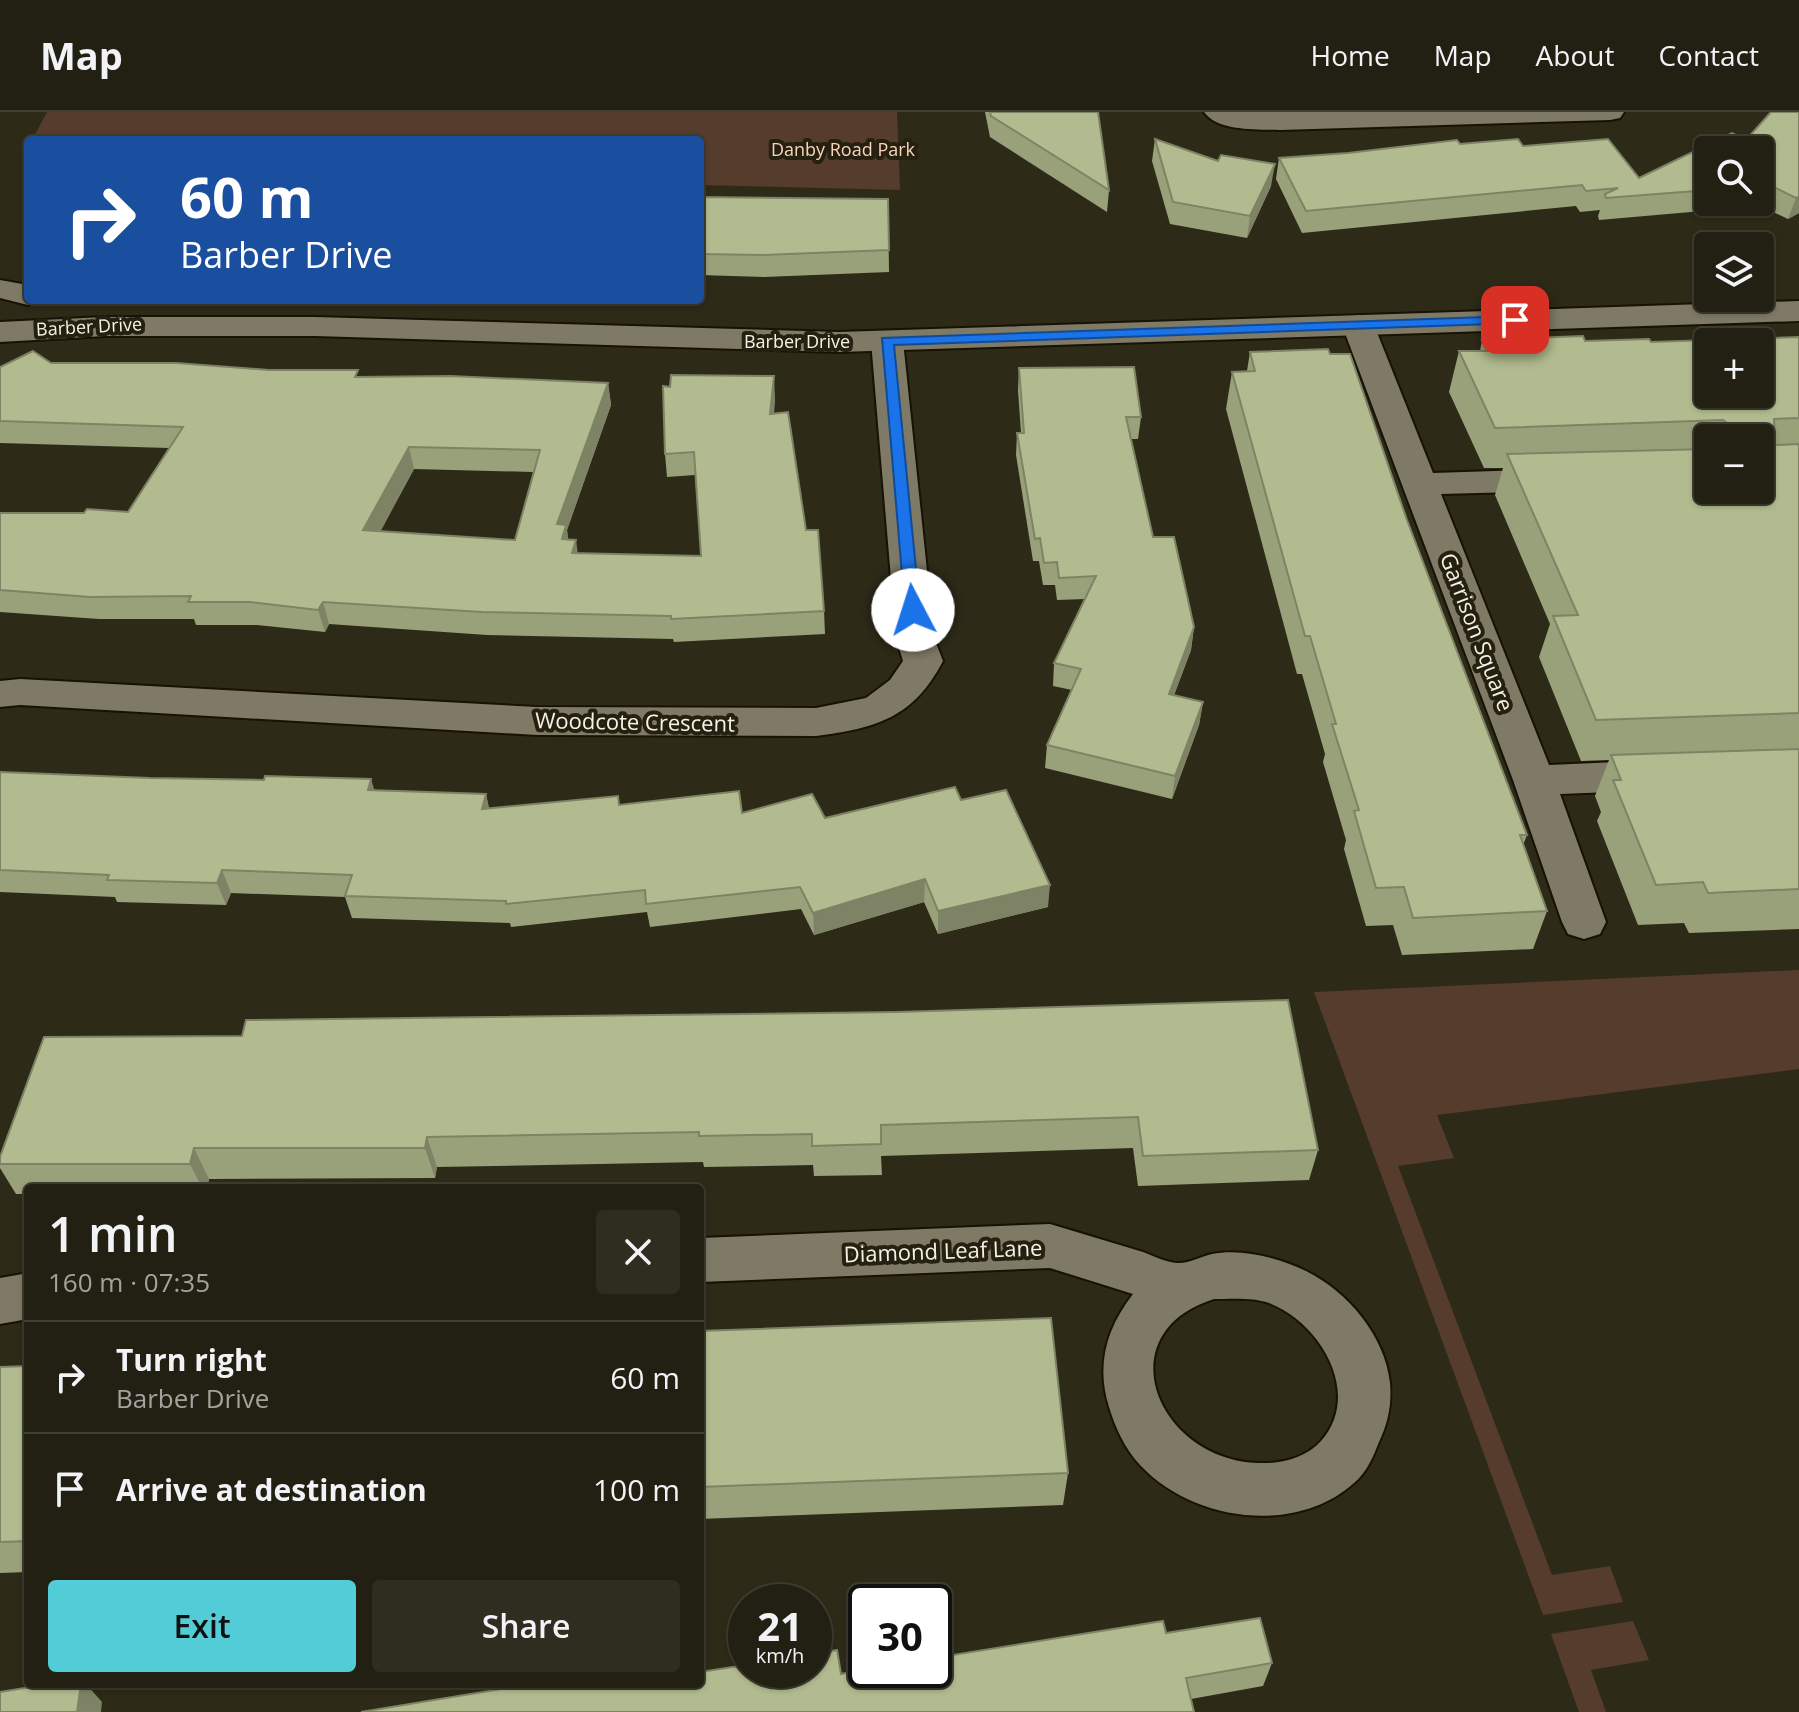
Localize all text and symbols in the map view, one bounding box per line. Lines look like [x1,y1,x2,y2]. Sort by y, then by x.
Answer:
text: Map [40,29,123,81]
text: Home [1311,36,1390,74]
text: Map [1434,36,1492,74]
text: About [1536,36,1614,74]
text: Contact [1658,36,1759,74]
map controls [1694,136,1774,504]
button: search [1694,136,1774,216]
park label: Danby Road Park [771,137,916,161]
text: 60 m [180,158,314,234]
icon: right [48,168,152,272]
text: Barber Drive [180,230,392,279]
button: layers [1694,232,1774,312]
pin [1481,286,1549,354]
icon: arrive [1493,298,1537,342]
street label: Barber Drive [35,311,143,341]
button: + [1694,328,1774,408]
street label: Barber Drive [744,329,850,353]
button: − [1694,424,1774,504]
street label: Garrison Square [1434,548,1522,715]
position arrow [871,568,955,652]
street label: Woodcote Crescent [535,704,735,738]
text: 1 min [48,1201,178,1266]
button: close [596,1210,680,1294]
street label: Diamond Leaf Lane [843,1232,1043,1268]
text: 160 m · 07:35 [48,1264,210,1300]
text: Turn right [116,1339,267,1380]
icon: right [48,1355,92,1399]
text: 60 m [610,1357,680,1398]
text: Barber Drive [116,1380,269,1416]
icon: arrive [48,1467,92,1511]
text: Arrive at destination [116,1469,427,1510]
text: 100 m [593,1469,680,1510]
button: Exit [48,1580,356,1672]
button: Share [372,1580,680,1672]
speed limit sign: 30 [848,1584,952,1688]
text: 21 [757,1598,803,1653]
text: km/h [756,1642,804,1669]

